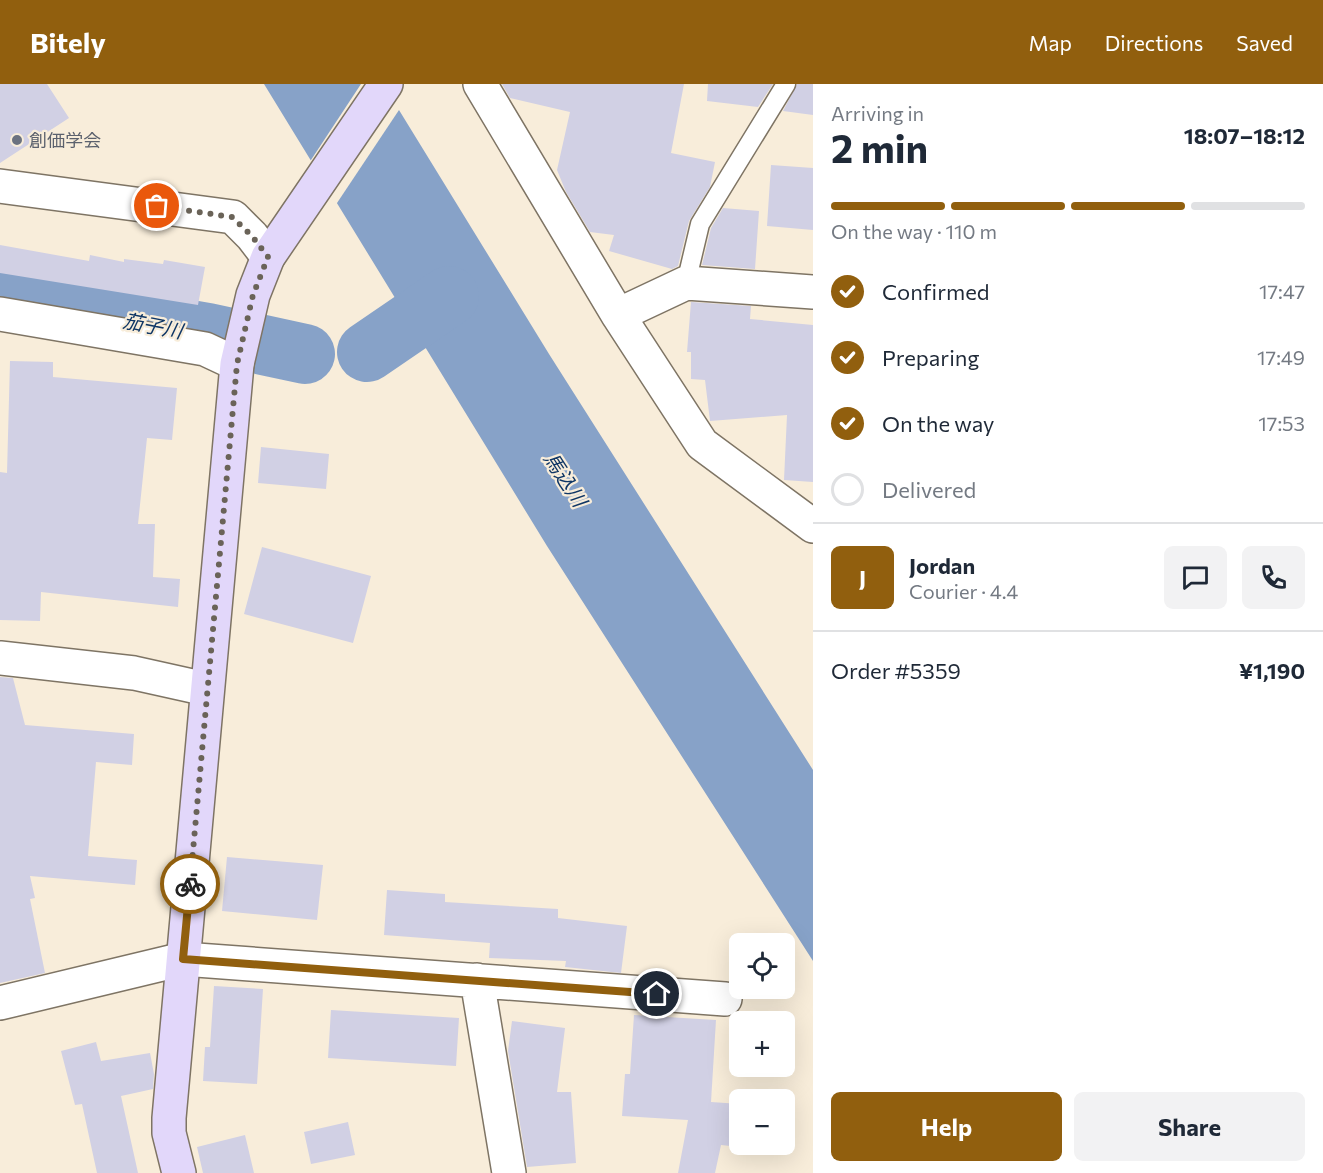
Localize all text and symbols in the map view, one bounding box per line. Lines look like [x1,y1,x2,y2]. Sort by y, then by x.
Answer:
text: Bitely [30,25,106,59]
text: Map [1029,30,1072,55]
text: Directions [1105,30,1203,55]
text: Saved [1236,30,1293,55]
text: Arriving in [831,101,924,125]
text: 18:07–18:12 [1184,122,1305,149]
text: 2 min [831,123,928,171]
place label: 創価学会 [29,129,101,151]
marker: 創価学会 [10,133,24,147]
pin [131,180,182,231]
icon: bag [140,189,173,222]
text: On the way · 110 m [831,219,997,243]
icon: check [831,275,864,308]
text: Confirmed [882,278,989,305]
text: 17:47 [1259,279,1305,303]
water label: 茄子川 [121,307,187,343]
icon: check [831,341,864,374]
text: Preparing [882,344,979,371]
text: 17:49 [1257,345,1305,369]
icon: check [831,407,864,440]
text: On the way [882,410,994,437]
text: 17:53 [1258,411,1305,435]
water label: 馬込川 [540,447,593,512]
text: Delivered [882,476,976,503]
button: chat [1164,546,1227,609]
button: phone [1242,546,1305,609]
text: Jordan [909,552,975,579]
text: J [859,564,866,591]
text: Courier · 4.4 [909,579,1018,603]
text: Order #5359 [831,657,961,684]
text: ¥1,190 [1239,657,1305,684]
courier [160,854,220,914]
icon: bike [174,868,207,901]
map controls [729,933,795,1155]
button: locate [729,933,795,999]
pin [631,968,682,1019]
icon: home [640,977,673,1010]
button: + [729,1011,795,1077]
button: − [729,1089,795,1155]
button: Help [831,1092,1062,1161]
button: Share [1074,1092,1305,1161]

